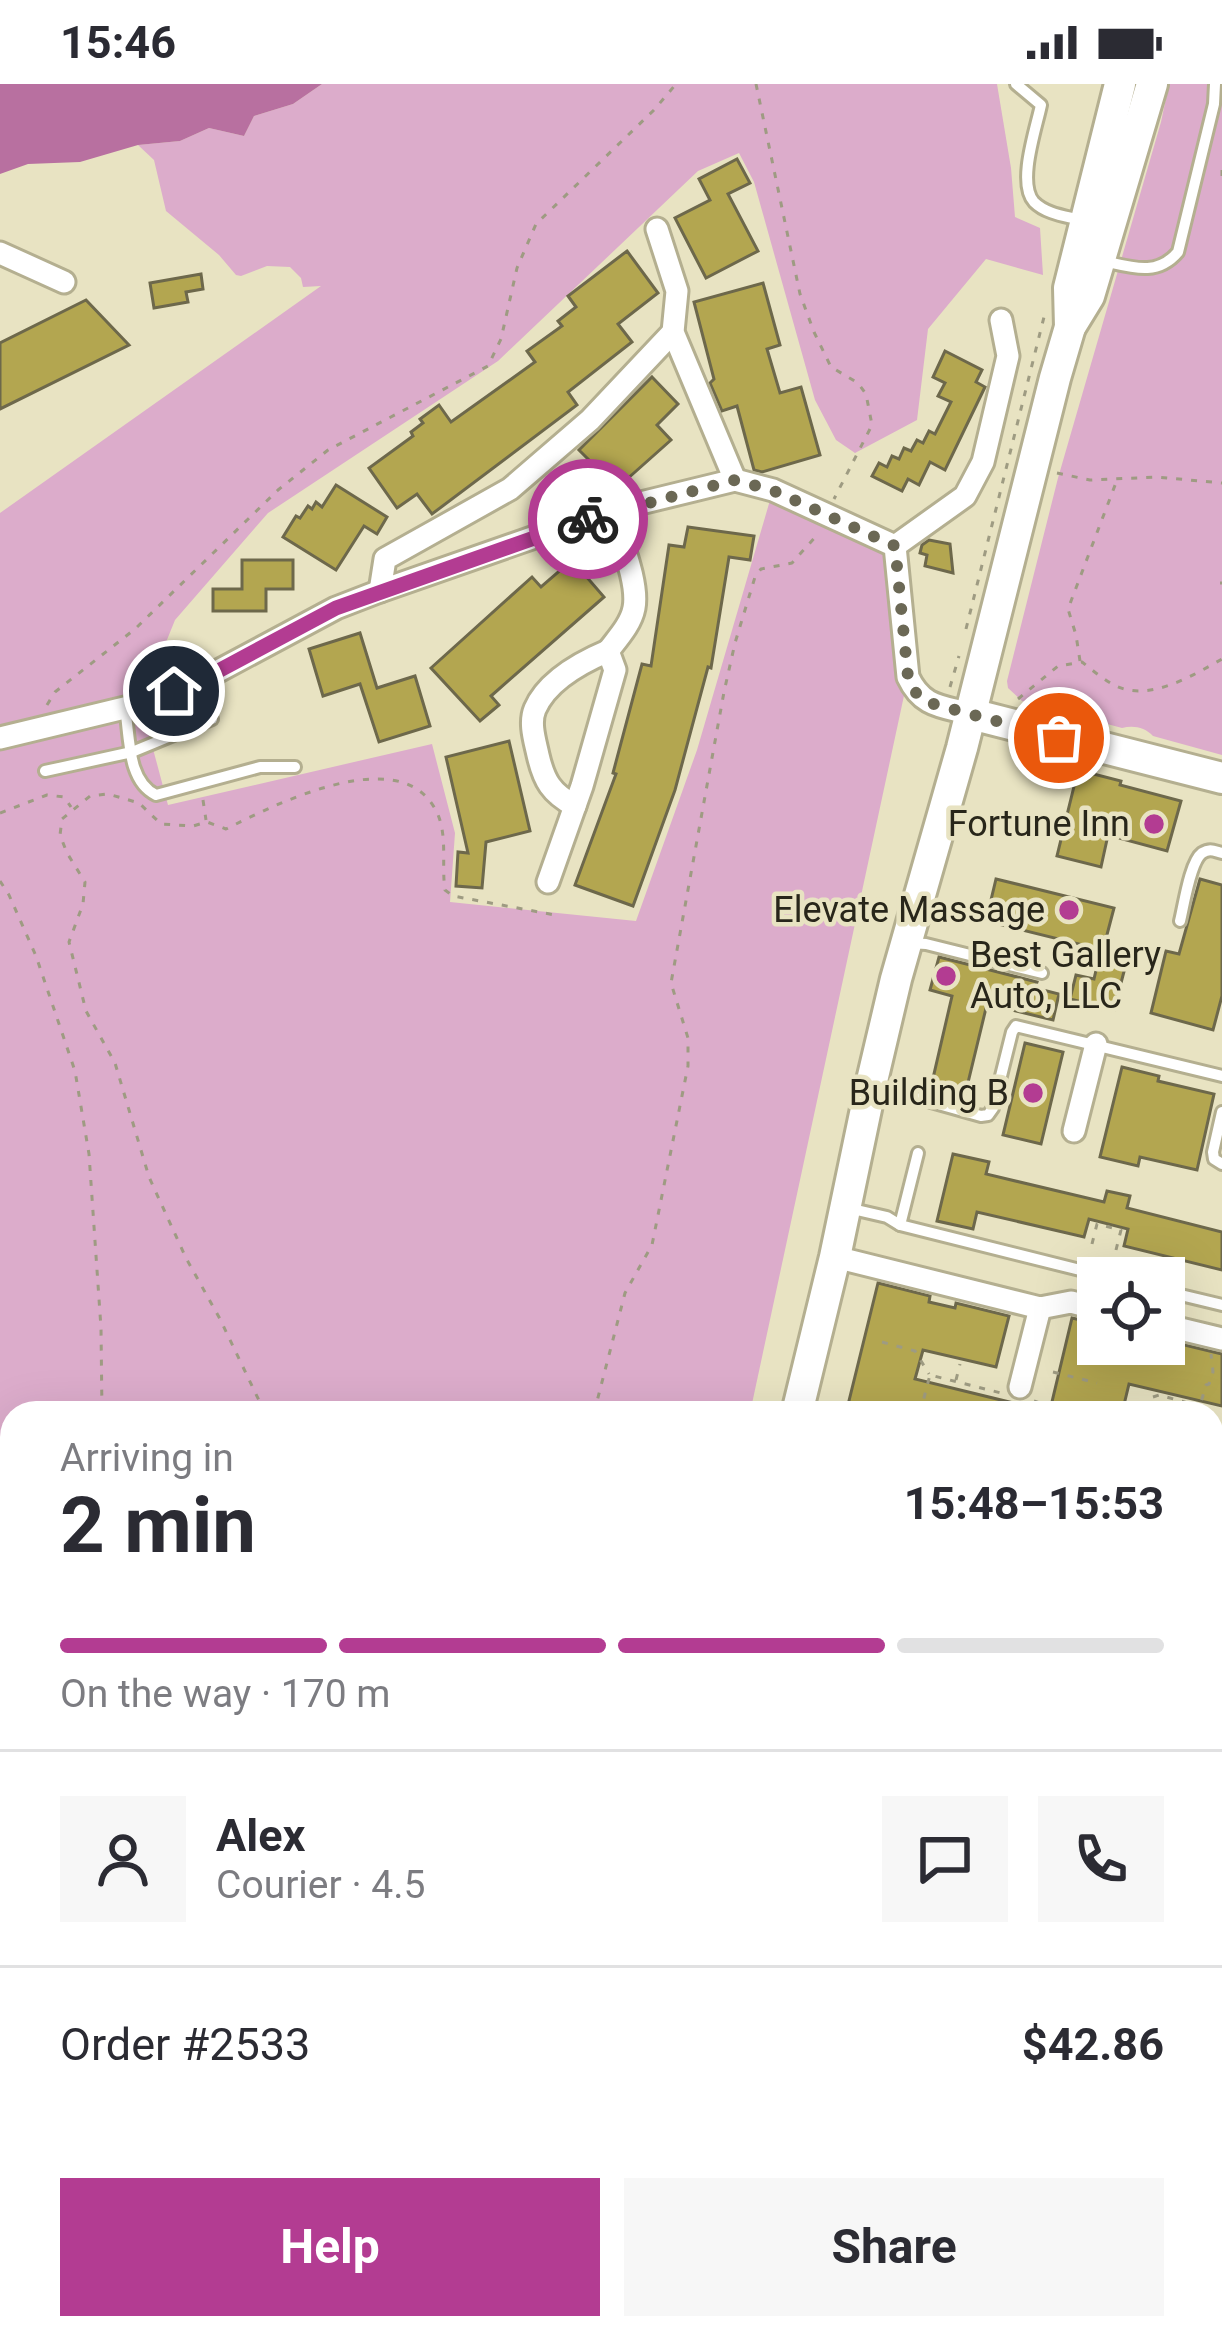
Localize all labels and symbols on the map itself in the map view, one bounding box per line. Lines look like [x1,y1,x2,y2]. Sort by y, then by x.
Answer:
courier [528,459,648,579]
pin [123,640,225,742]
pin [1008,687,1110,789]
place label: Fortune Inn [948,803,1130,845]
marker: Fortune Inn [1141,811,1167,837]
place label: Elevate Massage [773,889,1045,931]
marker: Elevate Massage [1056,897,1082,923]
place label: Best Gallery Auto, LLC [970,934,1161,1017]
marker: Best Gallery Auto, LLC [933,963,959,989]
place label: Building B [849,1072,1009,1114]
marker: Building B [1020,1080,1046,1106]

